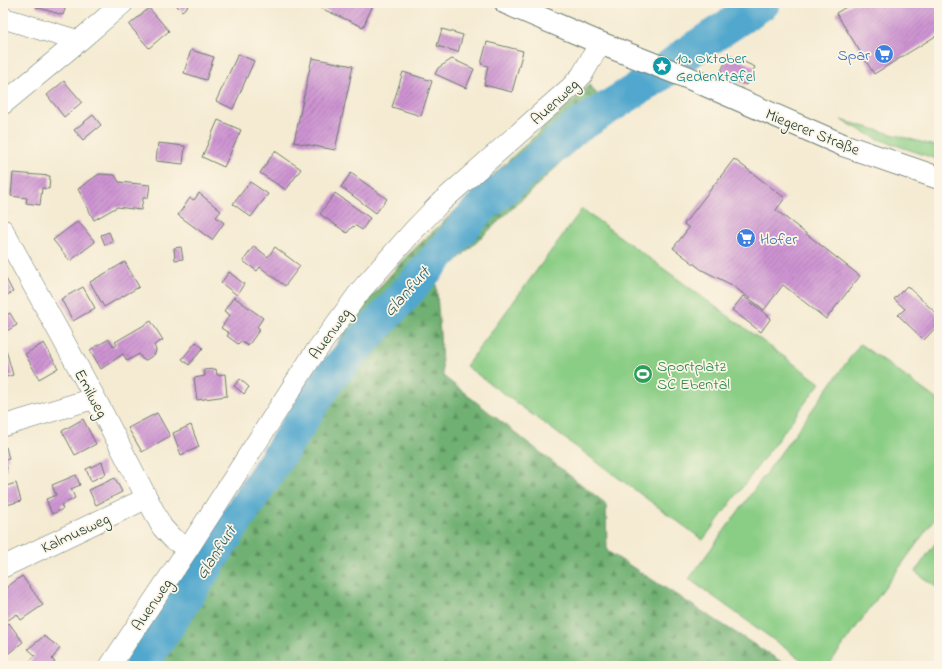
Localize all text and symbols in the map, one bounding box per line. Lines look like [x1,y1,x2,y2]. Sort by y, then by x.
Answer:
supermarket icon: Spar [873,43,895,65]
place label: Spar [837,44,870,68]
place label: 10. Oktober Gedenktafel [676,47,756,89]
place icon: 10. Oktober Gedenktafel [651,55,673,77]
street label: Auenweg [526,74,585,131]
street label: Miegerer Straße [761,103,864,163]
supermarket icon: Hofer [735,227,757,249]
place label: Hofer [760,228,797,252]
water label: Glanfurt [378,260,438,323]
street label: Auenweg [304,303,358,365]
place label: Sportplatz SC Ebental [657,355,730,397]
sports icon: Sportplatz SC Ebental [632,363,654,385]
street label: Emilweg [67,365,113,423]
street label: Kalmusweg [37,507,114,560]
water label: Glanfurt [190,519,244,585]
street label: Auenweg [126,574,179,636]

